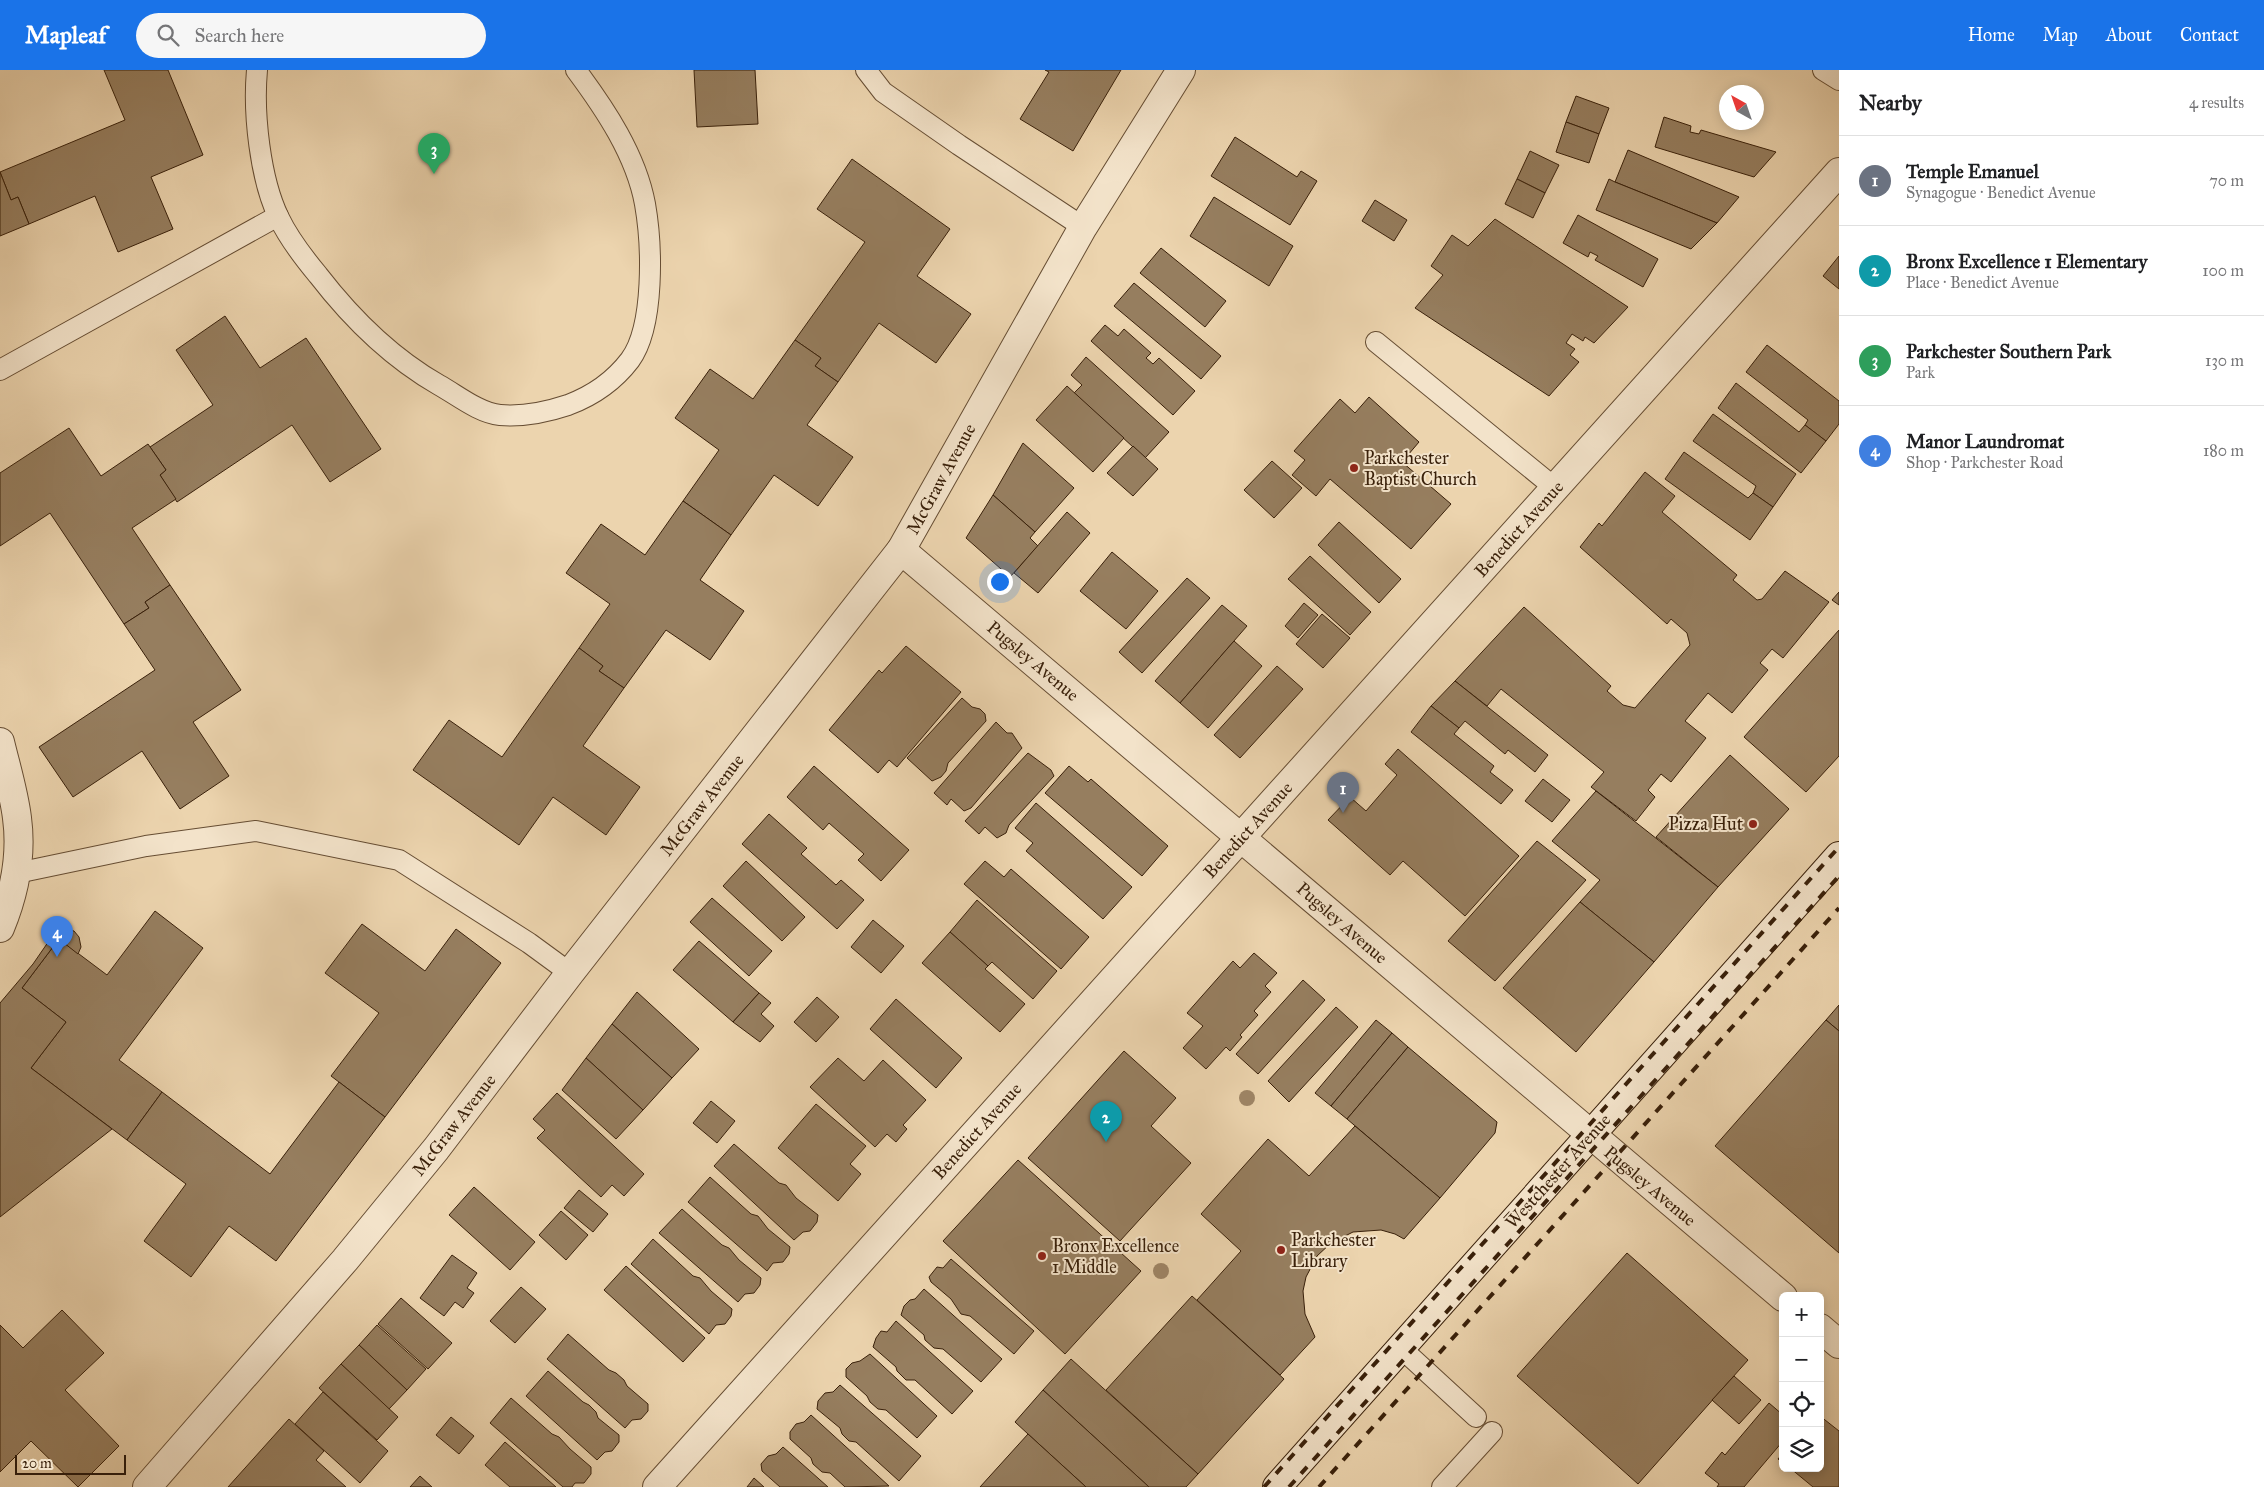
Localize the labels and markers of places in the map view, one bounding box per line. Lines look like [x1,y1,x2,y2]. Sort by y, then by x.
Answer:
pin: 3 [418,133,450,174]
place label: Parkchester Baptist Church [1364,447,1477,490]
marker: Parkchester Baptist Church [1348,462,1360,474]
pin: 1 [1327,772,1359,813]
place label: Pizza Hut [1668,813,1744,835]
marker: Pizza Hut [1747,818,1759,830]
pin: 4 [41,916,73,957]
pin: 2 [1090,1101,1122,1142]
place label: Parkchester Library [1291,1229,1376,1272]
place label: Bronx Excellence 1 Middle [1052,1235,1179,1278]
marker: Parkchester Library [1275,1244,1287,1256]
marker: Bronx Excellence 1 Middle [1036,1250,1048,1262]

